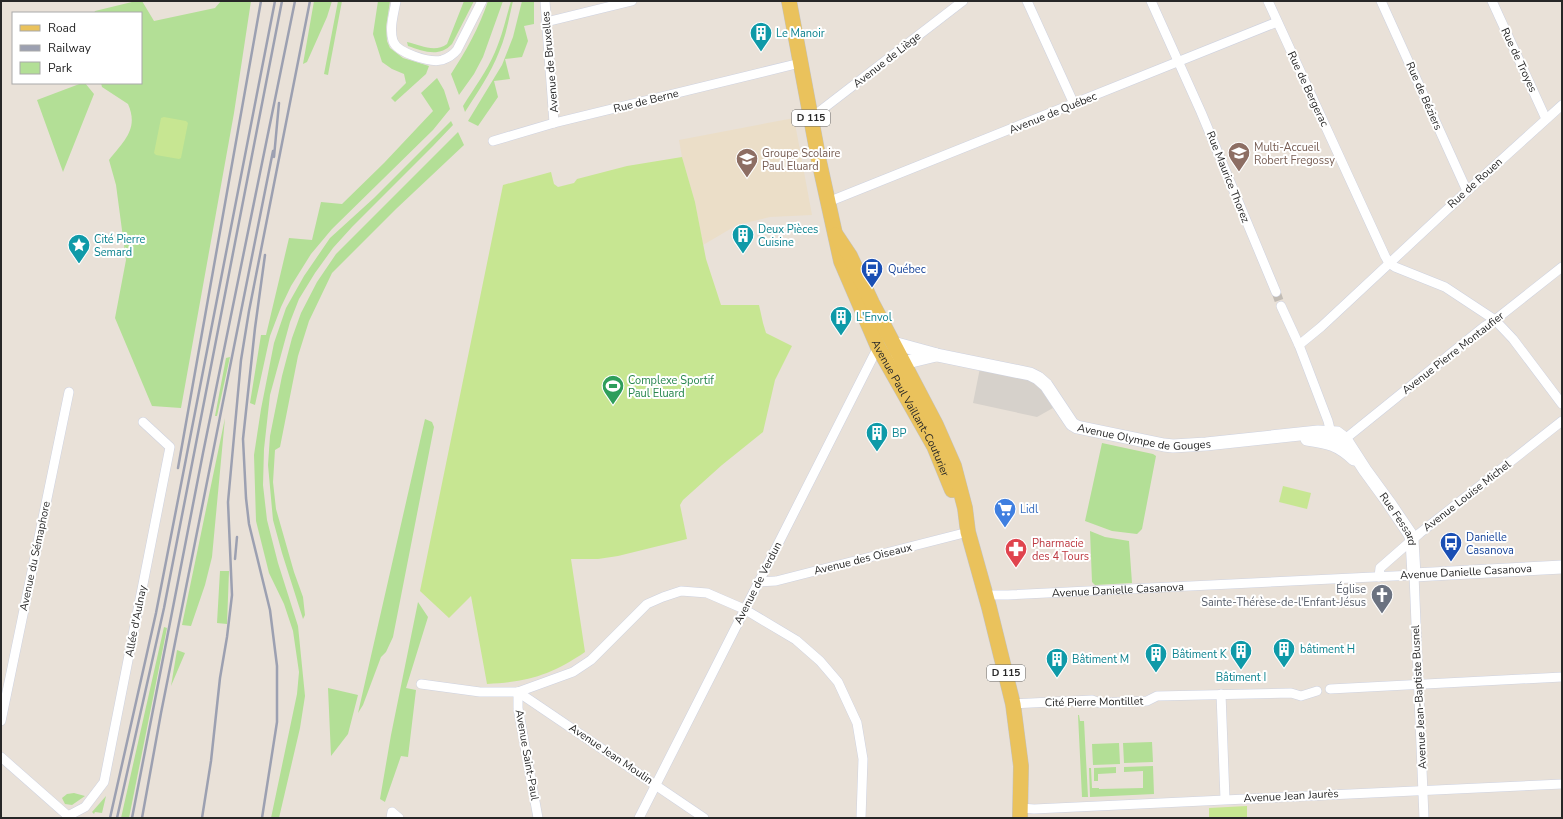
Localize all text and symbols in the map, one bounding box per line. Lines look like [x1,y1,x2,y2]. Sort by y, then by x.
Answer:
street label: Avenue de Bruxelles [538,11,562,113]
legend [12,12,142,84]
text: Road [48,20,76,36]
building icon: Le Manoir [748,20,774,53]
street label: Rue de Troyes [1497,25,1541,95]
place label: Le Manoir [776,26,825,41]
street label: Avenue de Liège [850,29,924,91]
text: Railway [48,40,92,56]
street label: Rue de Bergerac [1284,49,1332,129]
street label: Rue de Béziers [1402,59,1446,133]
text: Park [48,60,73,76]
street label: Rue de Berne [612,86,680,116]
street label: Avenue de Québec [1007,89,1099,137]
road number: D 115 [792,110,830,126]
street label: Rue Maurice Thorez [1203,129,1253,225]
school or university icon: Multi-Accueil Robert Fregossy [1226,140,1252,173]
place label: Multi-Accueil Robert Fregossy [1254,140,1335,168]
school or university icon: Groupe Scolaire Paul Eluard [734,146,760,179]
place label: Groupe Scolaire Paul Eluard [762,146,841,174]
street label: Rue de Rouen [1444,154,1506,212]
building icon: Deux Pièces Cuisine [730,222,756,255]
place label: Deux Pièces Cuisine [758,222,818,250]
place icon: Cité Pierre Semard [66,232,92,265]
place label: Cité Pierre Semard [94,232,146,260]
bus stop icon: Québec [859,256,885,289]
place label: Québec [888,262,926,277]
building icon: L'Envol [828,304,854,337]
street label: Avenue Pierre Montaufier [1399,308,1507,398]
place label: L'Envol [856,310,893,325]
street label: Avenue Paul Vaillant-Couturier [868,337,953,479]
sports icon: Complexe Sportif Paul Eluard [600,373,626,406]
place label: Complexe Sportif Paul Eluard [628,373,714,401]
building icon: BP [864,420,890,453]
street label: Avenue Olympe de Gouges [1076,420,1212,453]
place label: BP [892,426,906,441]
street label: Avenue Louise Michel [1420,457,1515,535]
street label: Rue Fessard [1376,489,1420,546]
supermarket icon: Lidl [992,496,1018,529]
street label: Avenue du Sémaphore [16,500,54,612]
place label: Lidl [1020,502,1039,517]
bus stop icon: Danielle Casanova [1438,530,1464,563]
place label: Danielle Casanova [1466,530,1514,558]
pharmacy icon: Pharmacie des 4 Tours [1003,536,1029,569]
place label: Pharmacie des 4 Tours [1032,536,1089,564]
street label: Avenue de Verdun [731,539,785,627]
street label: Avenue des Oiseaux [812,540,914,578]
street label: Avenue Danielle Casanova [1400,561,1532,583]
street label: Avenue Danielle Casanova [1052,579,1184,600]
place label: Église Sainte-Thérèse-de-l'Enfant-Jésus [1201,581,1366,610]
church icon: Église Sainte-Thérèse-de-l'Enfant-Jésus [1369,582,1395,615]
street label: Allée d'Aulnay [122,583,150,658]
street label: Avenue Jean-Baptiste Busnel [1408,624,1430,770]
building icon: bâtiment H [1271,636,1297,669]
building icon: Bâtiment I [1228,638,1254,671]
building icon: Bâtiment K [1143,641,1169,674]
place label: bâtiment H [1300,642,1355,657]
building icon: Bâtiment M [1044,646,1070,679]
place label: Bâtiment K [1172,647,1228,662]
place label: Bâtiment M [1072,652,1129,667]
road number: D 115 [987,665,1025,681]
place label: Bâtiment I [1216,670,1266,685]
street label: Cité Pierre Montillet [1045,694,1144,710]
street label: Avenue Saint-Paul [512,708,543,802]
street label: Avenue Jean Moulin [566,720,656,788]
street label: Avenue Jean Jaurès [1243,786,1339,806]

